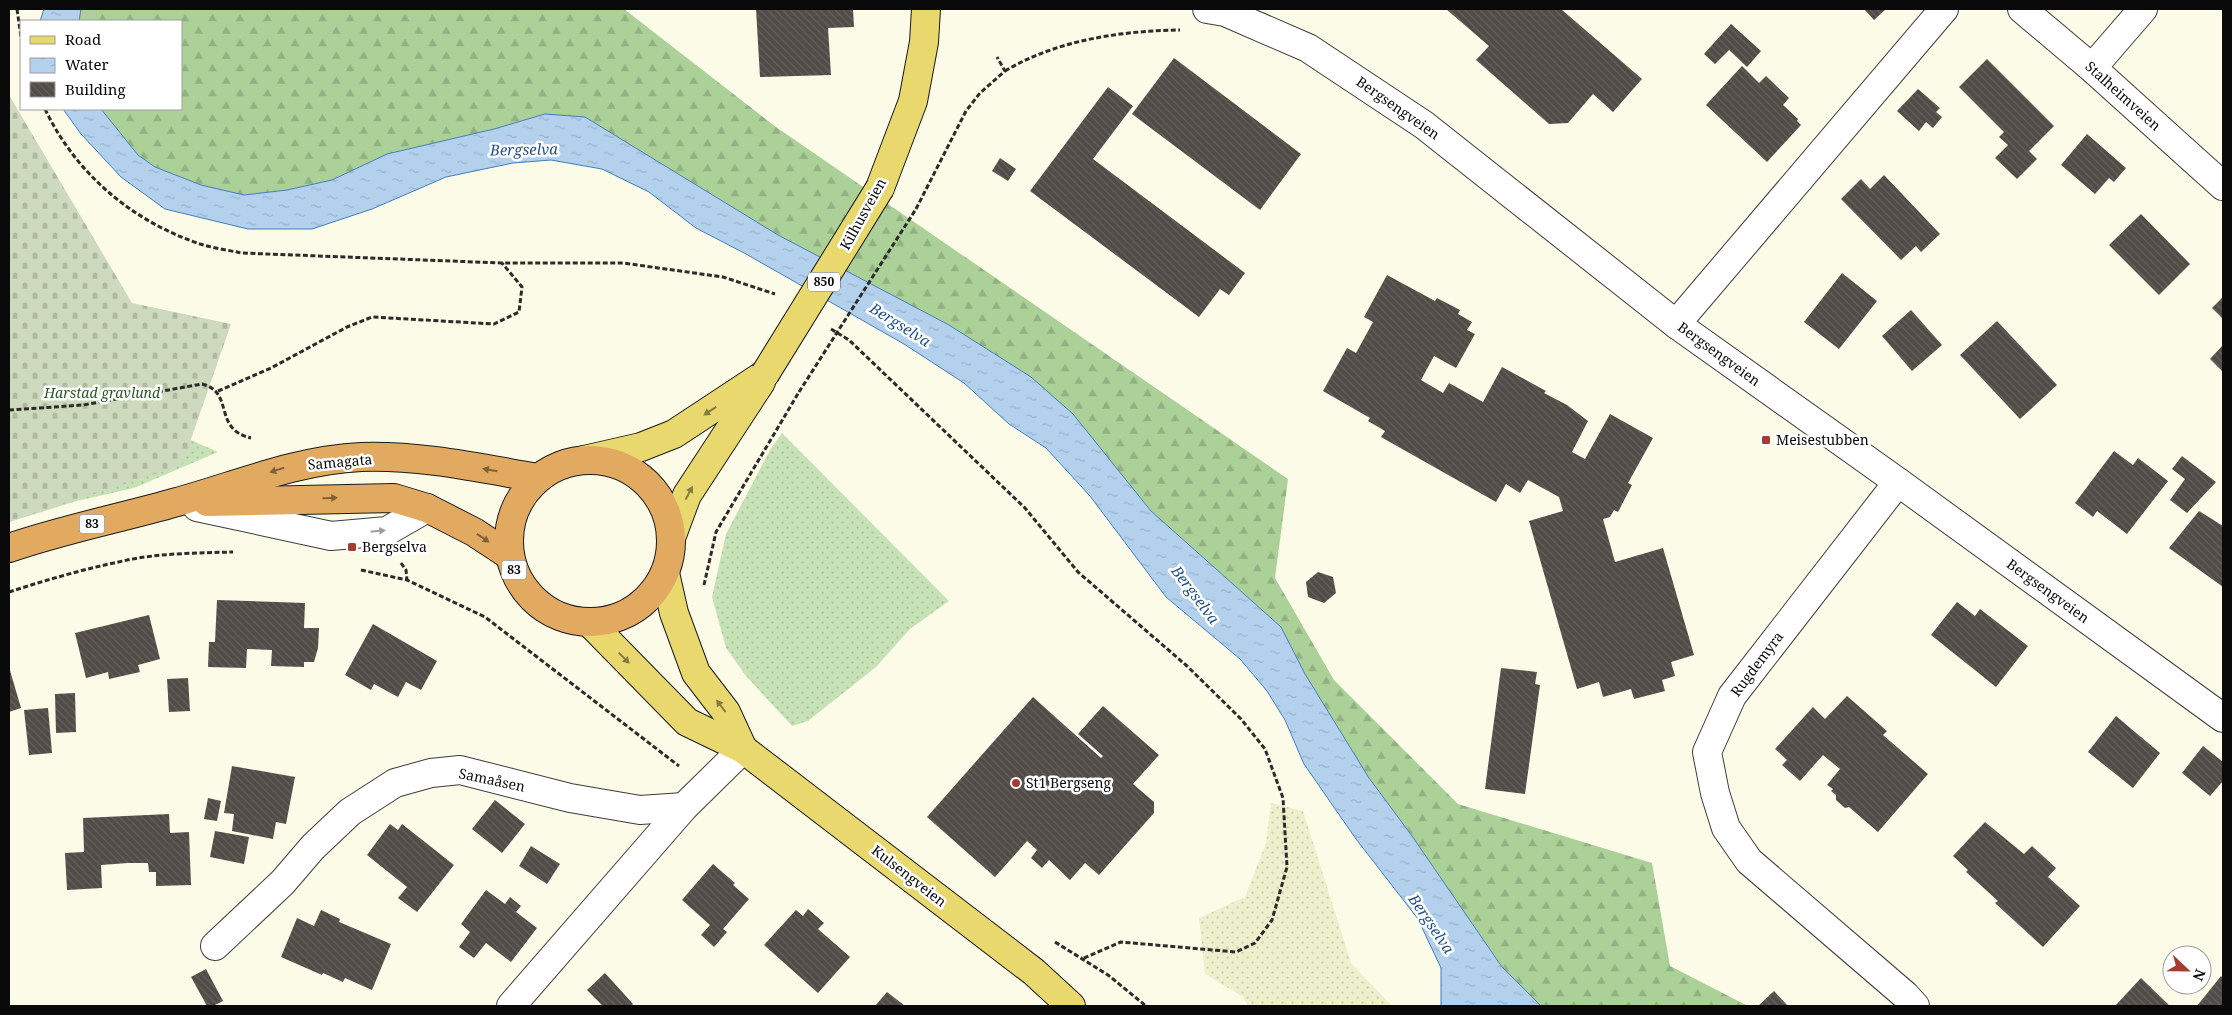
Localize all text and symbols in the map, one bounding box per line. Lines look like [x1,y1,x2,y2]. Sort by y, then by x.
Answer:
legend [20,20,182,110]
text: Road [65,29,101,49]
text: Water [65,54,108,74]
street label: Stalheimveien [2082,57,2165,135]
street label: Bergsengveien [1353,72,1444,143]
text: Building [65,79,126,99]
water label: Bergselva [489,138,558,160]
street label: Kilhusveien [835,174,890,253]
road number: 850 [808,272,840,292]
water label: Bergselva [866,297,935,351]
street label: Bergsengveien [1674,317,1764,390]
park label: Harstad gravlund [43,383,161,402]
one-way arrow [703,406,717,415]
place label: Meisestubben [1776,430,1869,449]
marker: Meisestubben [1760,434,1772,446]
street label: Samagata [307,449,373,474]
one-way arrow [481,465,497,473]
one-way arrow [269,467,284,475]
one-way arrow [685,486,693,500]
one-way arrow [322,494,338,502]
road number: 83 [80,514,104,534]
one-way arrow [371,527,387,535]
one-way arrow [476,533,490,543]
place label: Bergselva [362,537,427,556]
marker: Bergselva [346,541,358,553]
street label: Bergsengveien [2003,554,2093,627]
road number: 83 [502,560,526,580]
water label: Bergselva [1167,560,1224,628]
street label: Rugdemyra [1726,627,1787,700]
one-way arrow [618,652,630,664]
one-way arrow [716,699,726,712]
street label: Samaåsen [457,763,527,796]
place label: St1 Bergseng [1026,773,1112,792]
marker: St1 Bergseng [1010,777,1022,789]
street label: Kulsengveien [868,841,951,911]
water label: Bergselva [1404,889,1459,957]
north arrow [2162,945,2212,995]
text: N [2189,966,2210,984]

